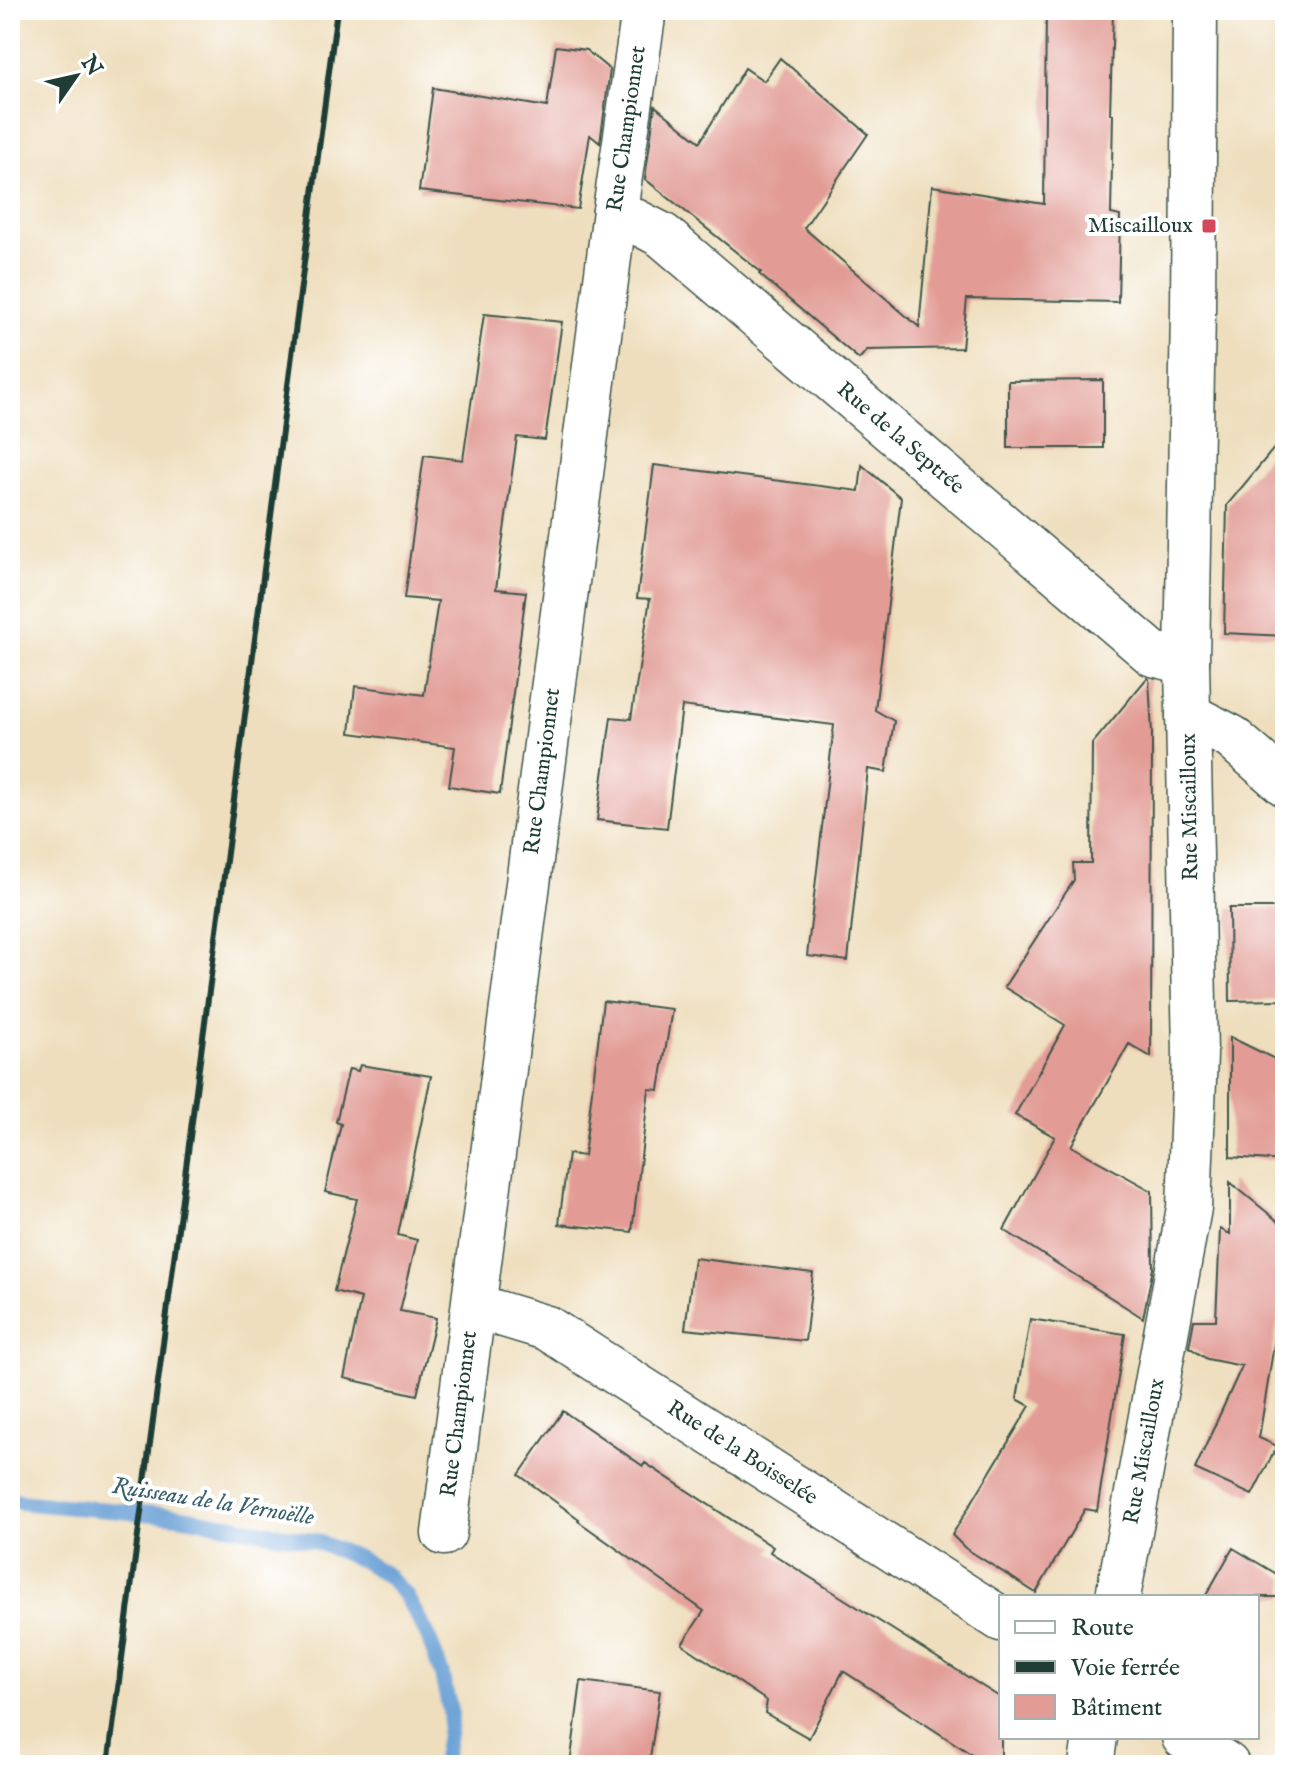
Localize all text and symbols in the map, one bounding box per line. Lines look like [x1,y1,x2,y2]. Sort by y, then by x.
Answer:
north arrow [36,36,116,116]
street label: Rue Championnet [601,44,653,214]
text: N [73,49,108,82]
place label: Miscailloux [1088,212,1193,240]
marker: Miscailloux [1200,217,1218,235]
street label: Rue de la Septrée [831,376,970,501]
street label: Rue Championnet [518,686,567,856]
street label: Rue Miscailloux [1175,733,1205,881]
street label: Rue Championnet [435,1329,484,1499]
street label: Rue Miscailloux [1118,1376,1172,1527]
street label: Rue de la Boisselée [661,1394,823,1512]
water label: Ruisseau de la Vernoëlle [110,1471,316,1533]
legend [999,1595,1259,1739]
text: Route [1071,1613,1134,1644]
text: Voie ferrée [1070,1653,1180,1684]
text: Bâtiment [1071,1693,1162,1724]

